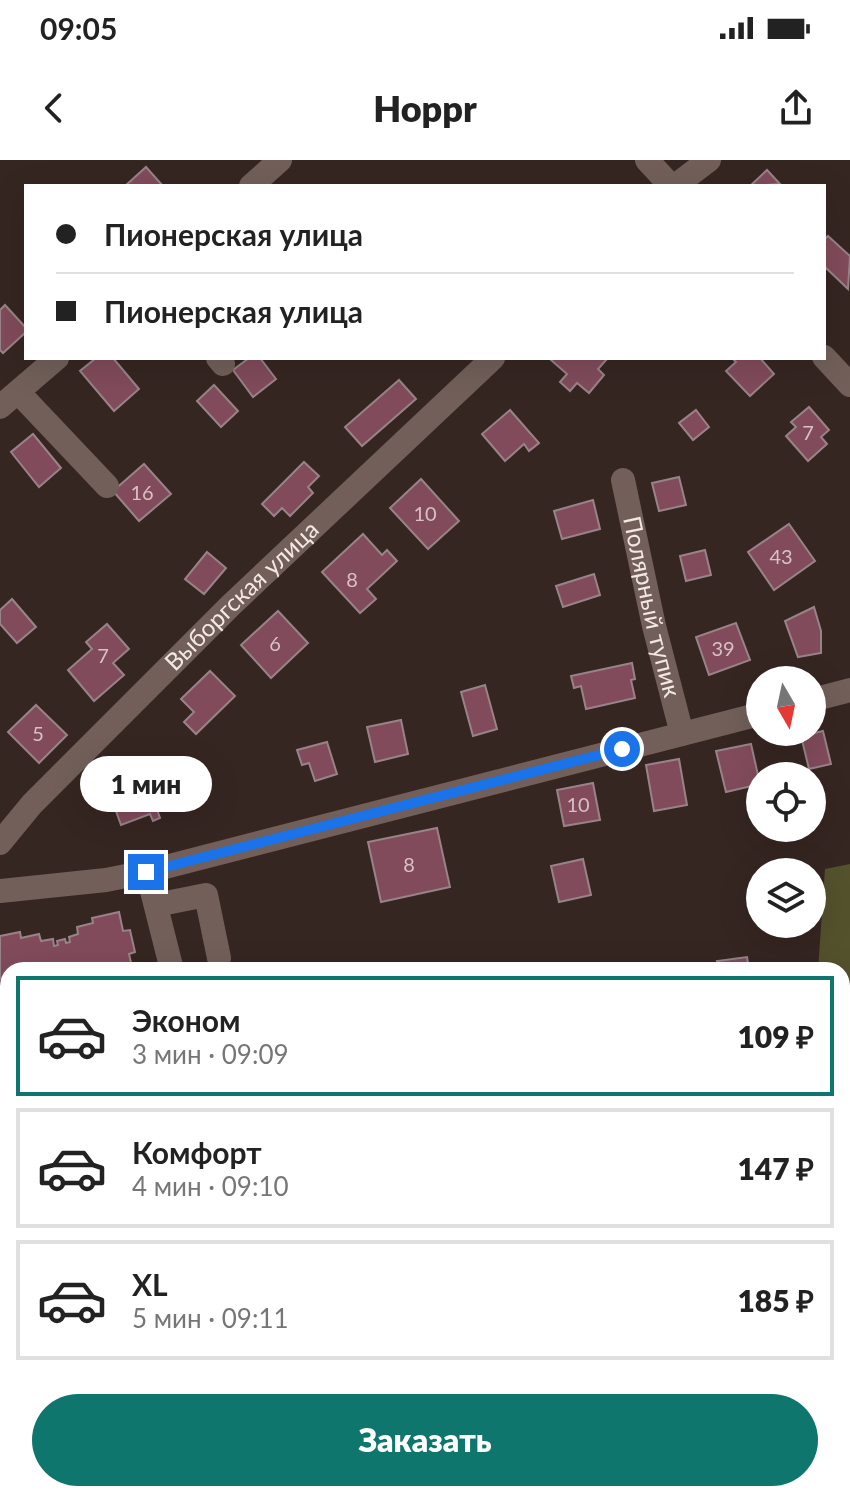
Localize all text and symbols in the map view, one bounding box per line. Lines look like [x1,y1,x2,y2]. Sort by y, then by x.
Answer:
text: 09:05 [40,10,117,46]
icon: back [32,86,76,130]
text: Hoppr [373,86,477,130]
icon: share [774,86,818,130]
text: Пионерская улица [104,216,363,252]
text: Пионерская улица [104,293,363,329]
house number: 7 [802,420,814,444]
house number: 16 [130,480,154,504]
house number: 10 [413,501,437,525]
street label: Полярный тупик [618,513,688,701]
street label: Выборгская улица [158,514,324,676]
house number: 43 [769,544,793,568]
house number: 8 [346,567,358,591]
house number: 6 [269,631,281,655]
house number: 39 [711,636,735,660]
house number: 7 [97,643,109,667]
north arrow [746,666,826,746]
map controls [746,666,826,938]
house number: 5 [32,721,44,745]
route start [604,731,640,767]
callout: 1 мин [80,756,212,812]
button: locate [746,762,826,842]
text: 1 мин [111,768,181,800]
house number: 10 [566,792,590,816]
house number: 8 [403,852,415,876]
route end [128,854,164,890]
button: layers [746,858,826,938]
icon: car [36,1000,108,1072]
text: Эконом [132,1002,241,1038]
text: 109 ₽ [737,1018,814,1054]
text: 3 мин · 09:09 [132,1038,289,1070]
icon: car [36,1132,108,1204]
text: Комфорт [132,1134,262,1170]
text: 147 ₽ [737,1150,814,1186]
text: 4 мин · 09:10 [132,1170,289,1202]
icon: car [36,1264,108,1336]
text: XL [132,1266,168,1302]
text: 185 ₽ [737,1282,814,1318]
text: 5 мин · 09:11 [132,1302,289,1334]
button: Заказать [32,1394,818,1486]

